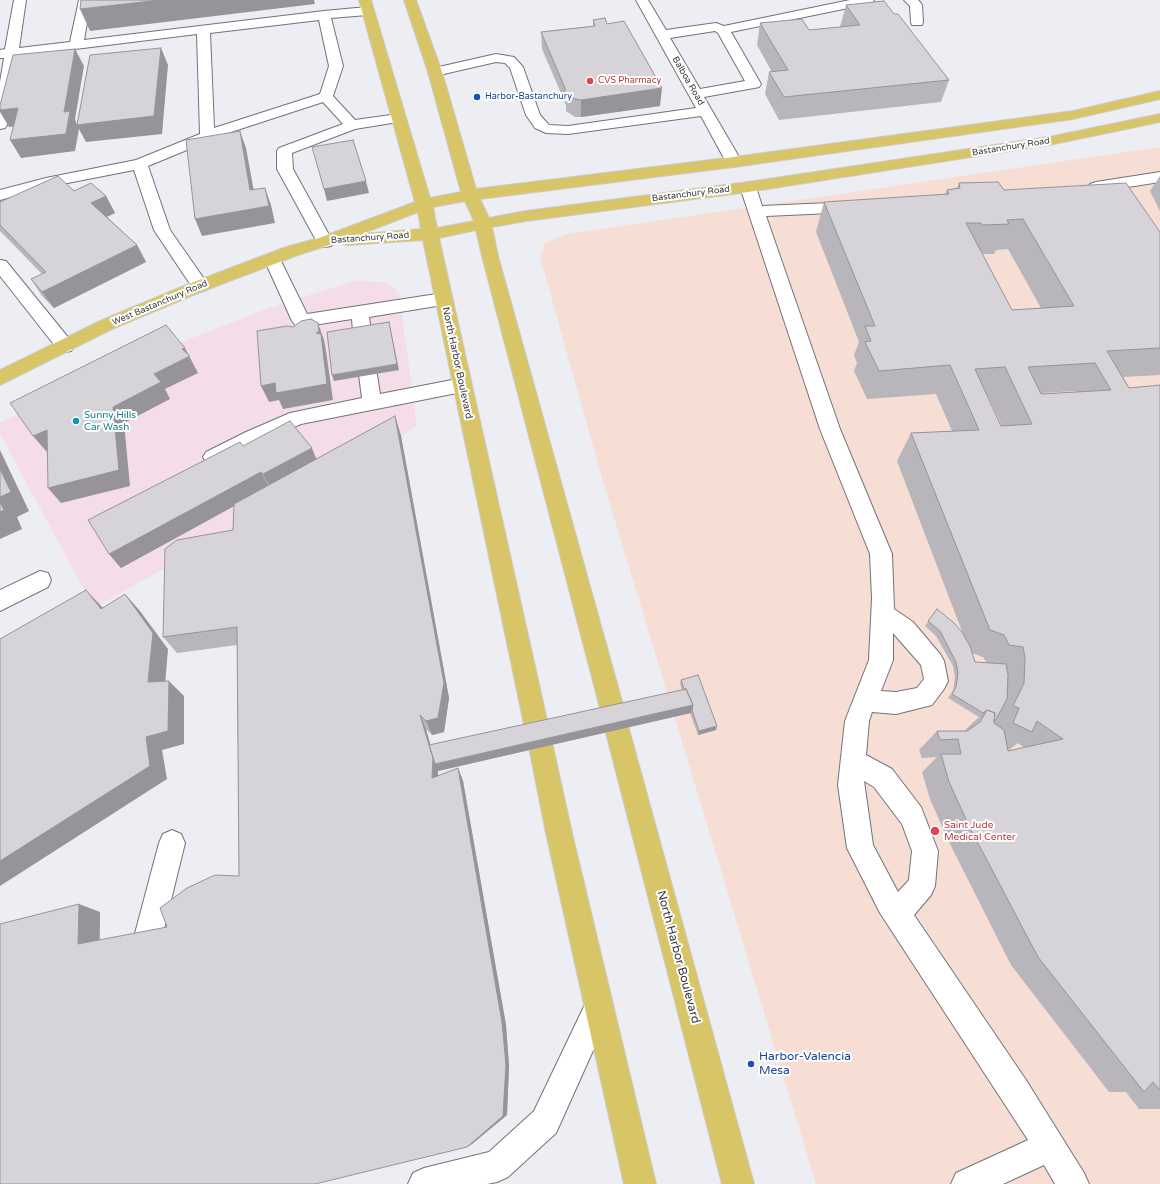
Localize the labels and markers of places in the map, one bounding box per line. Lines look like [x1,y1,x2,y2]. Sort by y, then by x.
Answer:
marker: CVS Pharmacy [585,76,595,86]
place label: CVS Pharmacy [598,76,661,86]
marker: Harbor-Bastanchury [472,92,482,102]
place label: Harbor-Bastanchury [485,92,572,102]
place label: Sunny Hills Car Wash [84,409,136,432]
marker: Sunny Hills Car Wash [71,416,81,426]
place label: Saint Jude Medical Center [944,819,1016,842]
marker: Saint Jude Medical Center [929,825,941,837]
place label: Harbor-Valencia Mesa [759,1050,851,1078]
marker: Harbor-Valencia Mesa [746,1059,756,1069]

